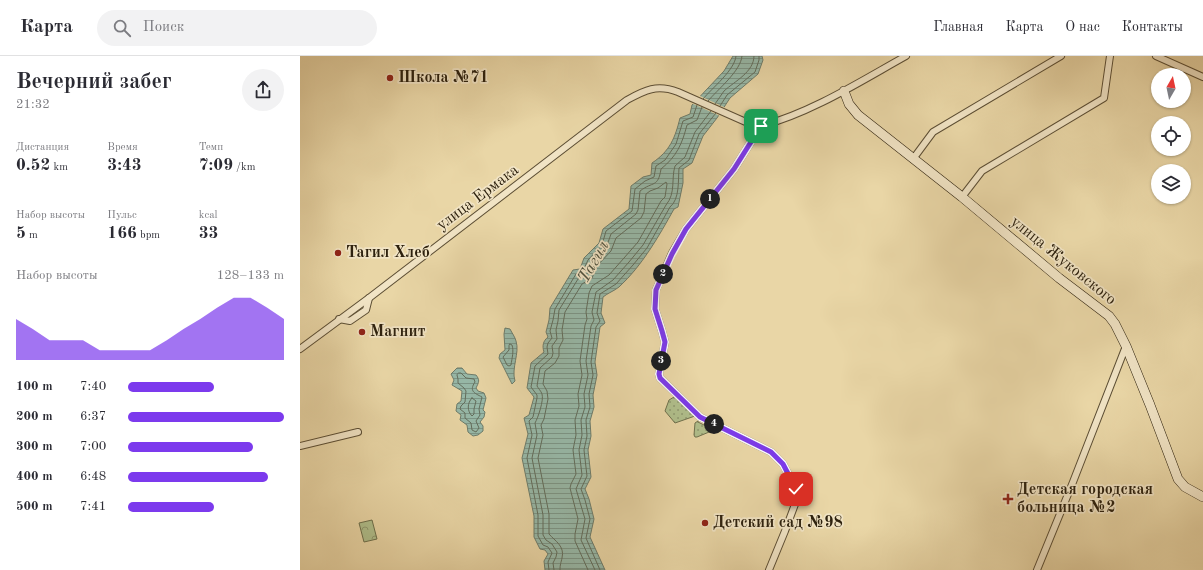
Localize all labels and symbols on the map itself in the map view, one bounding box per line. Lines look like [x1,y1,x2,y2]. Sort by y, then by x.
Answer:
north arrow [1151,68,1191,108]
place label: Школа №71 [398,70,489,86]
marker: Школа №71 [385,73,395,83]
pin [744,109,778,143]
street label: улица Ермака [434,162,522,234]
pin: 1 [700,189,720,209]
street label: улица Жуковского [1007,214,1119,308]
water label: Тагил [575,238,613,286]
place label: Тагил Хлеб [346,245,430,261]
marker: Тагил Хлеб [333,248,343,258]
pin: 2 [653,264,673,284]
place label: Магнит [370,324,426,340]
marker: Магнит [357,327,367,337]
pin: 3 [651,351,671,371]
pin: 4 [704,414,724,434]
pin [779,472,813,506]
place label: Детская городская больница №2 [1017,482,1153,516]
marker: Детская городская больница №2 [1002,493,1014,505]
place label: Детский сад №98 [713,515,843,531]
marker: Детский сад №98 [700,518,710,528]

